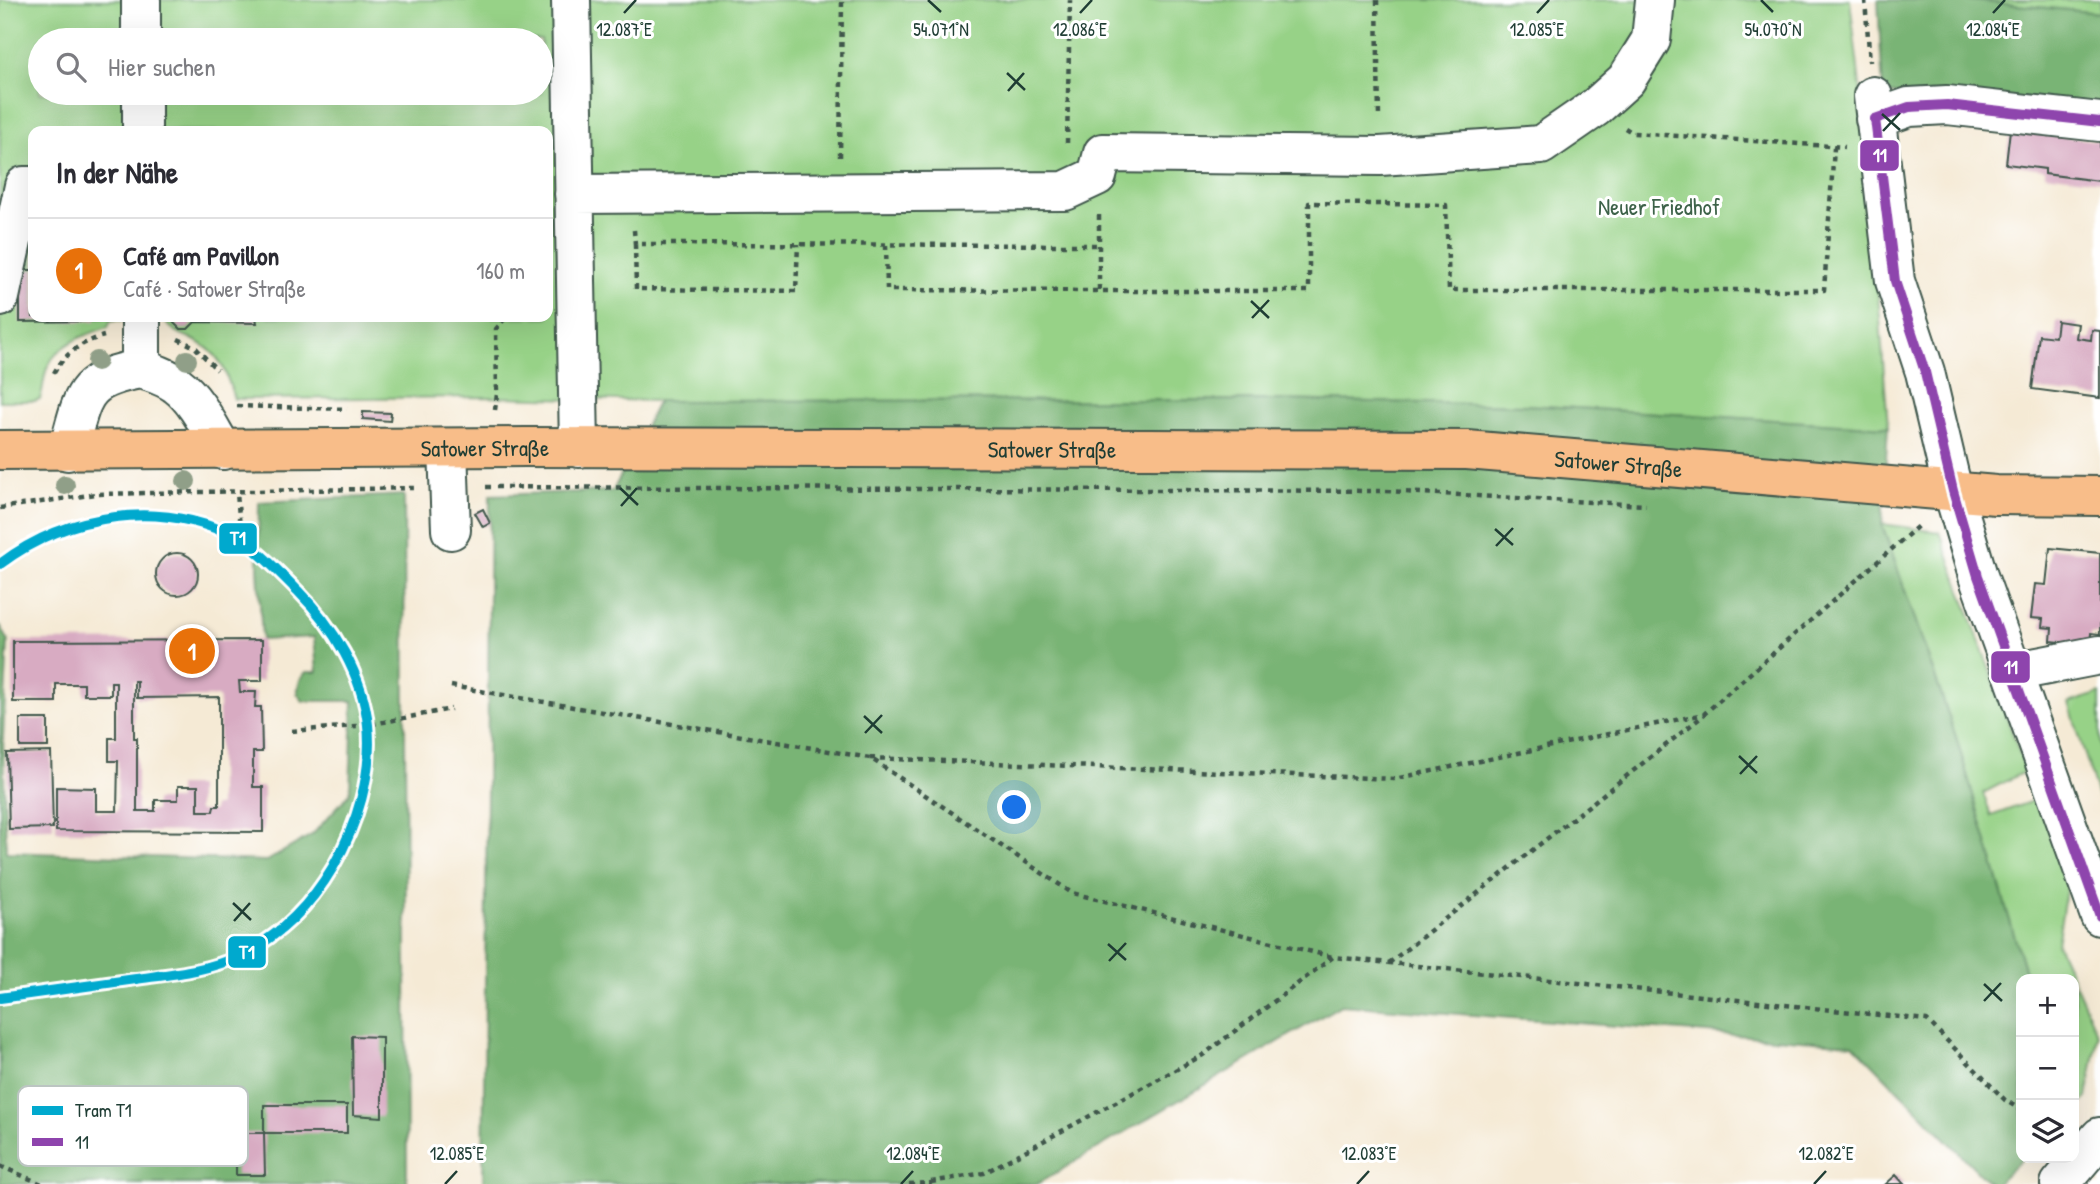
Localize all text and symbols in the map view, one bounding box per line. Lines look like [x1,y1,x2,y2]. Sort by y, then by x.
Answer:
text: 12.087°E [596,17,652,42]
text: 54.071°N [913,17,969,42]
text: 12.086°E [1053,17,1107,42]
text: 12.085°E [1510,17,1564,42]
text: 54.070°N [1744,17,1802,42]
text: 12.084°E [1966,17,2020,42]
search box [28,28,553,105]
icon: search [52,48,90,86]
text: Hier suchen [108,49,216,84]
line badge: 11 [1859,139,1900,172]
text: 11 [1873,142,1887,168]
text: In der Nähe [56,152,178,192]
park label: Neuer Friedhof [1598,191,1721,222]
text: Café am Pavillon [123,238,279,273]
text: 1 [75,255,83,286]
text: 160 m [476,255,525,286]
text: Café · Satower Straße [123,273,306,304]
street label: Satower Straße [421,431,549,463]
street label: Satower Straße [988,433,1116,464]
street label: Satower Straße [1553,442,1684,484]
line badge: T1 [218,522,258,555]
text: T1 [229,525,246,551]
pin: 1 [169,625,215,677]
line badge: 11 [1990,650,2031,684]
text: 11 [2004,654,2018,680]
your location [997,790,1031,824]
line badge: T1 [227,935,267,969]
text: T1 [238,939,255,965]
map controls [2016,974,2079,1163]
button: + [2016,974,2079,1037]
button: − [2016,1037,2079,1100]
legend [18,1086,248,1166]
text: Tram T1 [75,1097,132,1123]
button: layers [2016,1100,2079,1163]
text: 11 [75,1129,89,1155]
text: 12.085°E [430,1141,484,1166]
text: 12.084°E [886,1141,940,1166]
text: 12.083°E [1342,1141,1396,1166]
text: 12.082°E [1798,1141,1854,1166]

